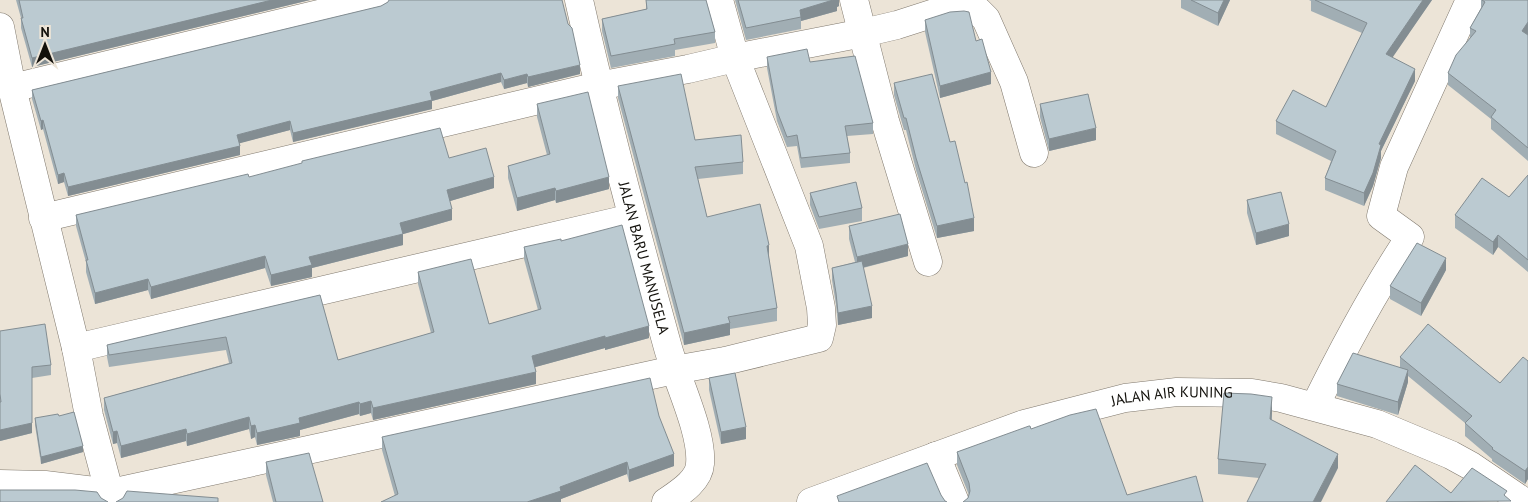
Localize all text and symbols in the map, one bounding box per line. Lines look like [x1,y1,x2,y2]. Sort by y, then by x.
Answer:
north arrow [20,20,70,70]
text: N [40,23,50,41]
street label: JALAN BARU MANUSELA [614,178,674,337]
street label: JALAN AIR KUNING [1108,382,1233,411]

